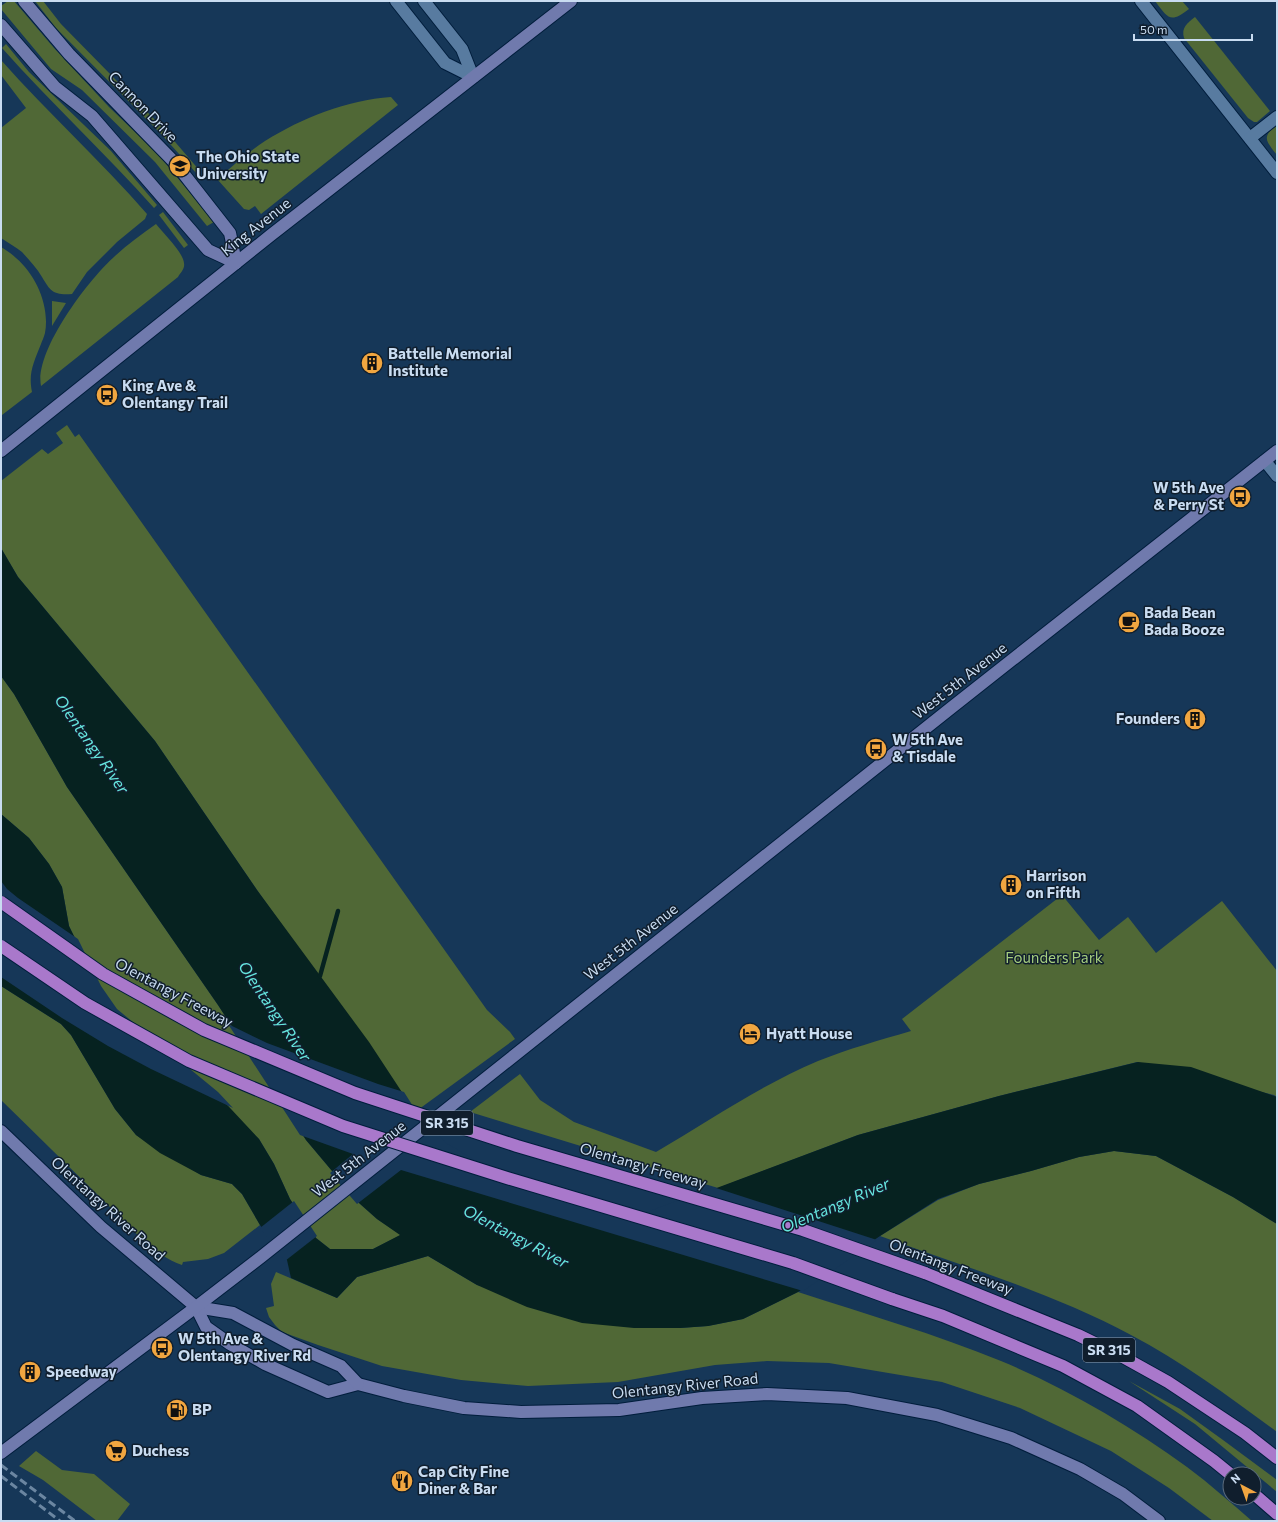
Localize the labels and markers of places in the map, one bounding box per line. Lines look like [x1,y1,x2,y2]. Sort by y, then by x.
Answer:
place label: The Ohio State University [196,147,299,182]
school or university icon: The Ohio State University [167,153,193,179]
place label: Battelle Memorial Institute [388,344,512,379]
building icon: Battelle Memorial Institute [359,350,385,376]
place label: King Ave & Olentangy Trail [122,376,228,411]
bus stop icon: King Ave & Olentangy Trail [94,382,120,408]
place label: W 5th Ave & Perry St [1153,478,1224,513]
bus stop icon: W 5th Ave & Perry St [1227,484,1253,510]
place label: Bada Bean Bada Booze [1144,603,1225,638]
cafe icon: Bada Bean Bada Booze [1116,609,1142,635]
building icon: Founders [1182,706,1208,732]
place label: Founders [1116,709,1180,727]
place label: W 5th Ave & Tisdale [892,730,963,765]
bus stop icon: W 5th Ave & Tisdale [863,736,889,762]
place label: Harrison on Fifth [1026,866,1086,901]
building icon: Harrison on Fifth [998,872,1024,898]
hotel icon: Hyatt House [737,1021,763,1047]
place label: Hyatt House [766,1024,853,1042]
place label: W 5th Ave & Olentangy River Rd [178,1329,311,1364]
bus stop icon: W 5th Ave & Olentangy River Rd [149,1335,175,1361]
building icon: Speedway [17,1359,43,1385]
place label: Speedway [46,1362,117,1380]
fuel station icon: BP [164,1397,190,1423]
place label: BP [192,1400,212,1418]
supermarket icon: Duchess [103,1438,129,1464]
place label: Duchess [132,1441,189,1459]
place label: Cap City Fine Diner & Bar [418,1462,509,1497]
restaurant icon: Cap City Fine Diner & Bar [389,1468,415,1494]

